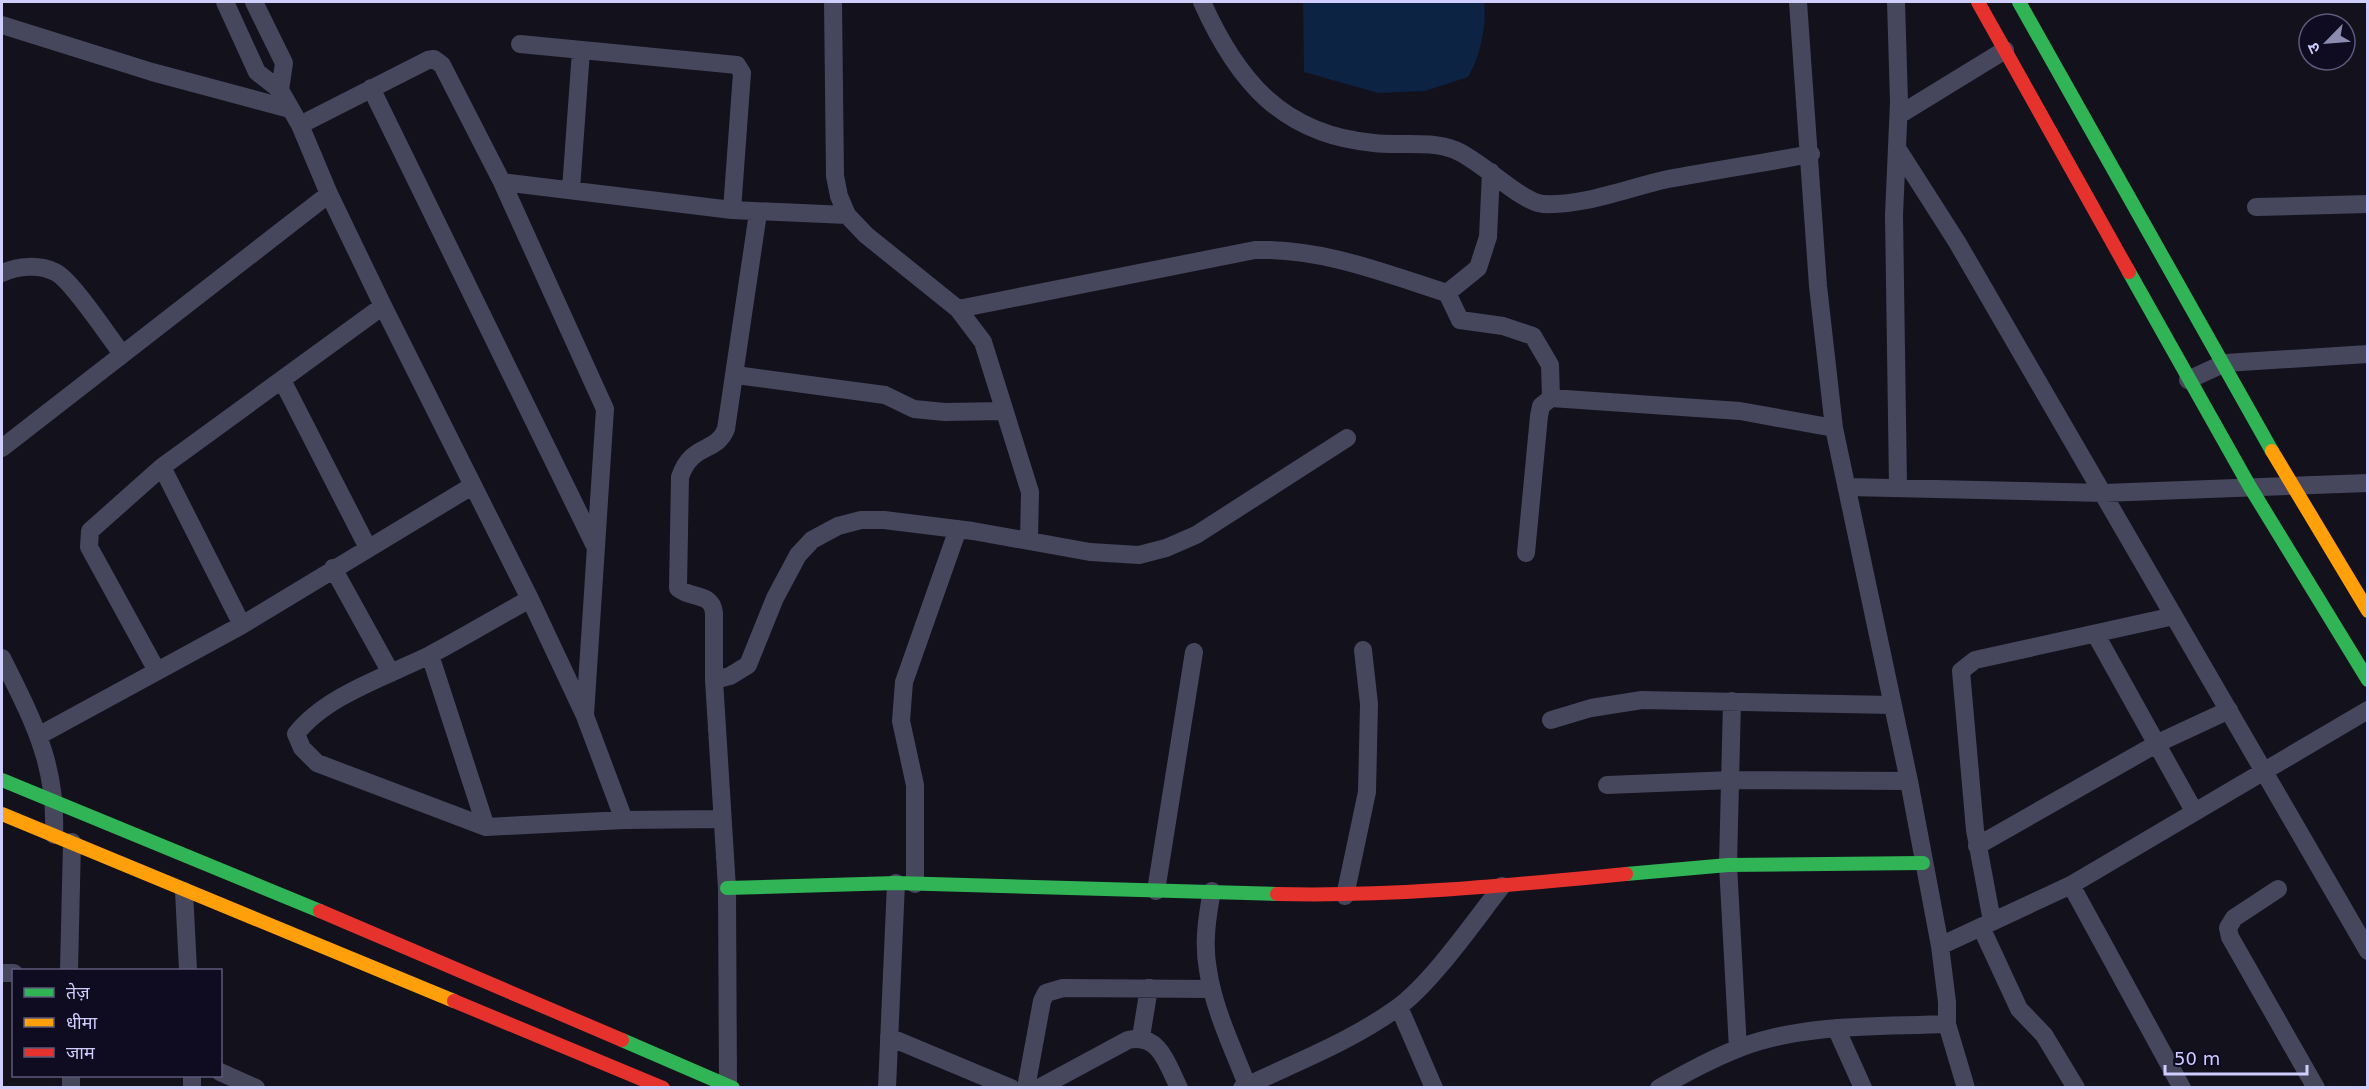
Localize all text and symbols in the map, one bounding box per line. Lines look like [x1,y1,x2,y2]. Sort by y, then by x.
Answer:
north arrow [2297,12,2357,72]
text: उ [2303,39,2324,56]
legend [12,969,222,1077]
text: तेज़ [66,982,90,1003]
text: धीमा [66,1012,97,1033]
scale bar [2165,1038,2308,1076]
text: जाम [66,1042,96,1063]
text: 50 m [2174,1048,2220,1069]

